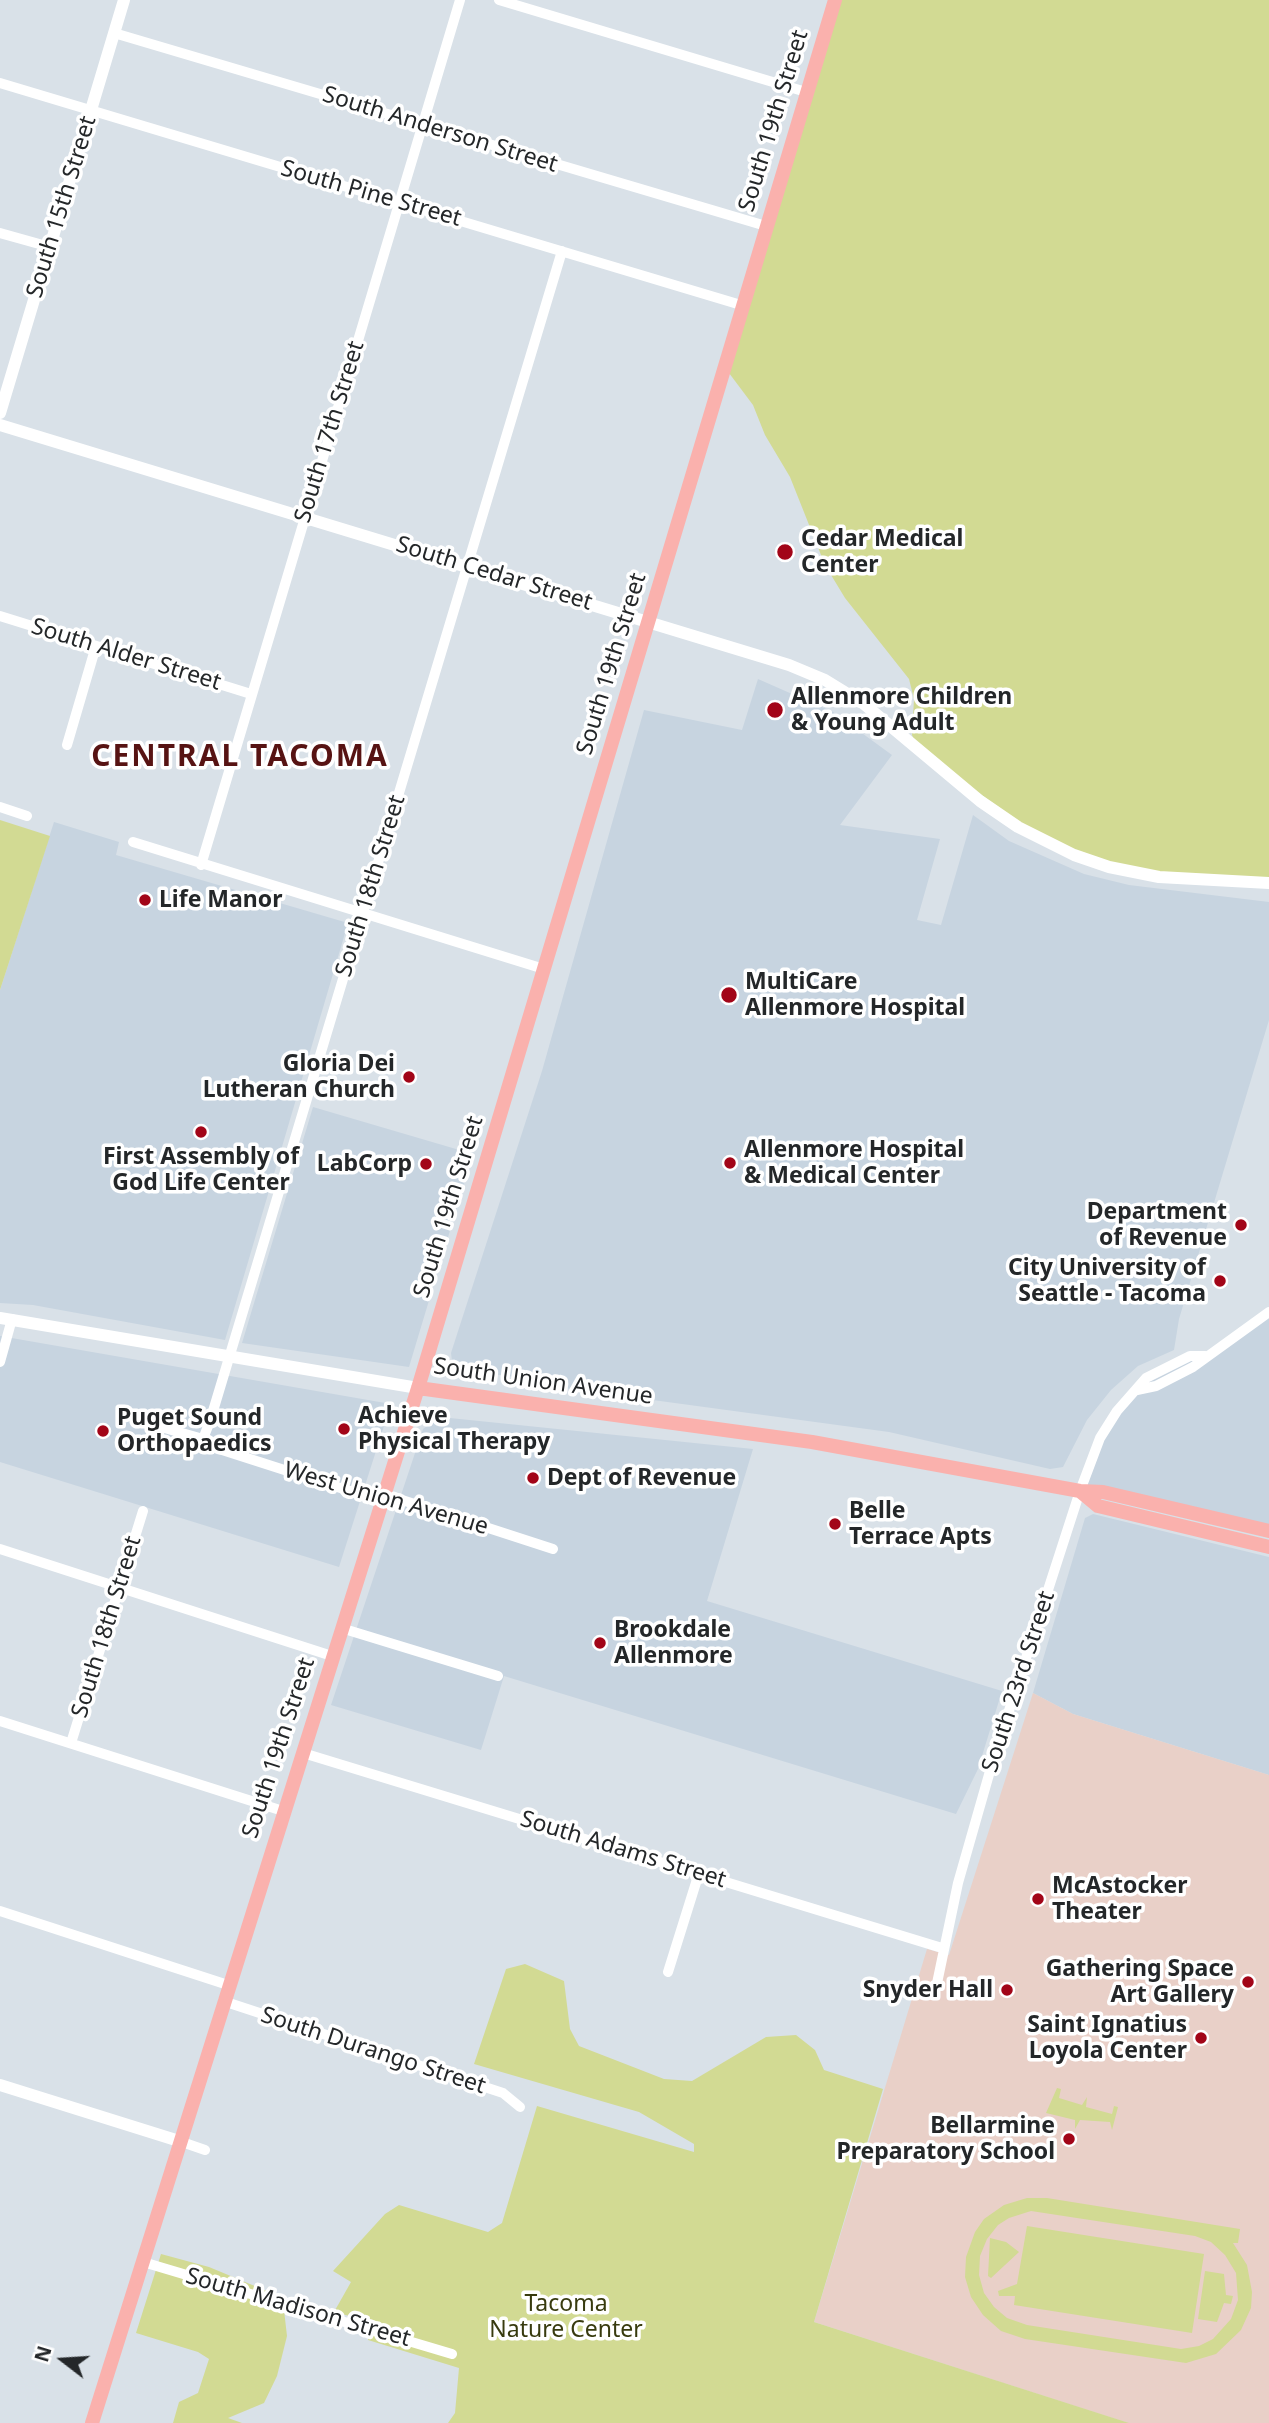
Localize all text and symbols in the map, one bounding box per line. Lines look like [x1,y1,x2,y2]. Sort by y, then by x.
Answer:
street label: South 19th Street [733,27,815,215]
street label: South Anderson Street [319,81,561,179]
street label: South 15th Street [21,113,103,301]
street label: South Pine Street [278,155,464,233]
street label: South 17th Street [289,338,371,526]
place label: Cedar Medical Center [801,525,963,579]
street label: South Cedar Street [393,531,595,617]
marker: Cedar Medical Center [775,542,795,562]
street label: South 19th Street [571,570,653,758]
street label: South Alder Street [28,613,224,697]
place label: Allenmore Children & Young Adult [791,683,1012,737]
marker: Allenmore Children & Young Adult [765,700,785,720]
district label: CENTRAL TACOMA [93,739,387,775]
street label: South 18th Street [330,792,412,980]
place label: Life Manor [159,886,282,914]
marker: Life Manor [137,892,153,908]
place label: MultiCare Allenmore Hospital [745,968,965,1022]
marker: MultiCare Allenmore Hospital [719,985,739,1005]
place label: Gloria Dei Lutheran Church [203,1050,395,1104]
marker: Gloria Dei Lutheran Church [401,1069,417,1085]
street label: South 19th Street [408,1113,490,1301]
marker: First Assembly of God Life Center [193,1124,209,1140]
place label: Allenmore Hospital & Medical Center [744,1136,964,1190]
place label: First Assembly of God Life Center [103,1143,299,1197]
place label: LabCorp [317,1150,412,1178]
marker: Allenmore Hospital & Medical Center [722,1155,738,1171]
marker: LabCorp [418,1156,434,1172]
place label: Department of Revenue [1087,1198,1227,1252]
marker: Department of Revenue [1233,1217,1249,1233]
place label: City University of Seattle - Tacoma [1008,1254,1206,1308]
marker: City University of Seattle - Tacoma [1212,1273,1228,1289]
street label: South Union Avenue [432,1353,654,1411]
place label: Achieve Physical Therapy [358,1402,550,1456]
place label: Puget Sound Orthopaedics [117,1404,272,1458]
marker: Achieve Physical Therapy [336,1421,352,1437]
marker: Puget Sound Orthopaedics [95,1423,111,1439]
street label: West Union Avenue [281,1457,491,1541]
place label: Dept of Revenue [547,1464,736,1492]
marker: Dept of Revenue [525,1470,541,1486]
place label: Belle Terrace Apts [849,1497,992,1551]
marker: Belle Terrace Apts [827,1516,843,1532]
street label: South 18th Street [66,1533,148,1721]
street label: South 23rd Street [977,1588,1061,1776]
place label: Brookdale Allenmore [614,1616,733,1670]
marker: Brookdale Allenmore [592,1635,608,1651]
street label: South 19th Street [237,1654,321,1842]
street label: South Adams Street [517,1806,729,1894]
place label: McAstocker Theater [1052,1872,1188,1926]
marker: McAstocker Theater [1030,1891,1046,1907]
place label: Gathering Space Art Gallery [1046,1955,1234,2009]
marker: Gathering Space Art Gallery [1240,1974,1256,1990]
place label: Snyder Hall [863,1976,993,2004]
marker: Snyder Hall [999,1982,1015,1998]
street label: South Durango Street [257,2002,489,2100]
place label: Saint Ignatius Loyola Center [1027,2011,1187,2065]
marker: Saint Ignatius Loyola Center [1193,2030,1209,2046]
place label: Bellarmine Preparatory School [836,2112,1055,2166]
marker: Bellarmine Preparatory School [1061,2131,1077,2147]
street label: South Madison Street [182,2263,414,2353]
park label: Tacoma Nature Center [489,2290,643,2344]
north arrow [28,2325,98,2395]
text: N [28,2343,58,2365]

